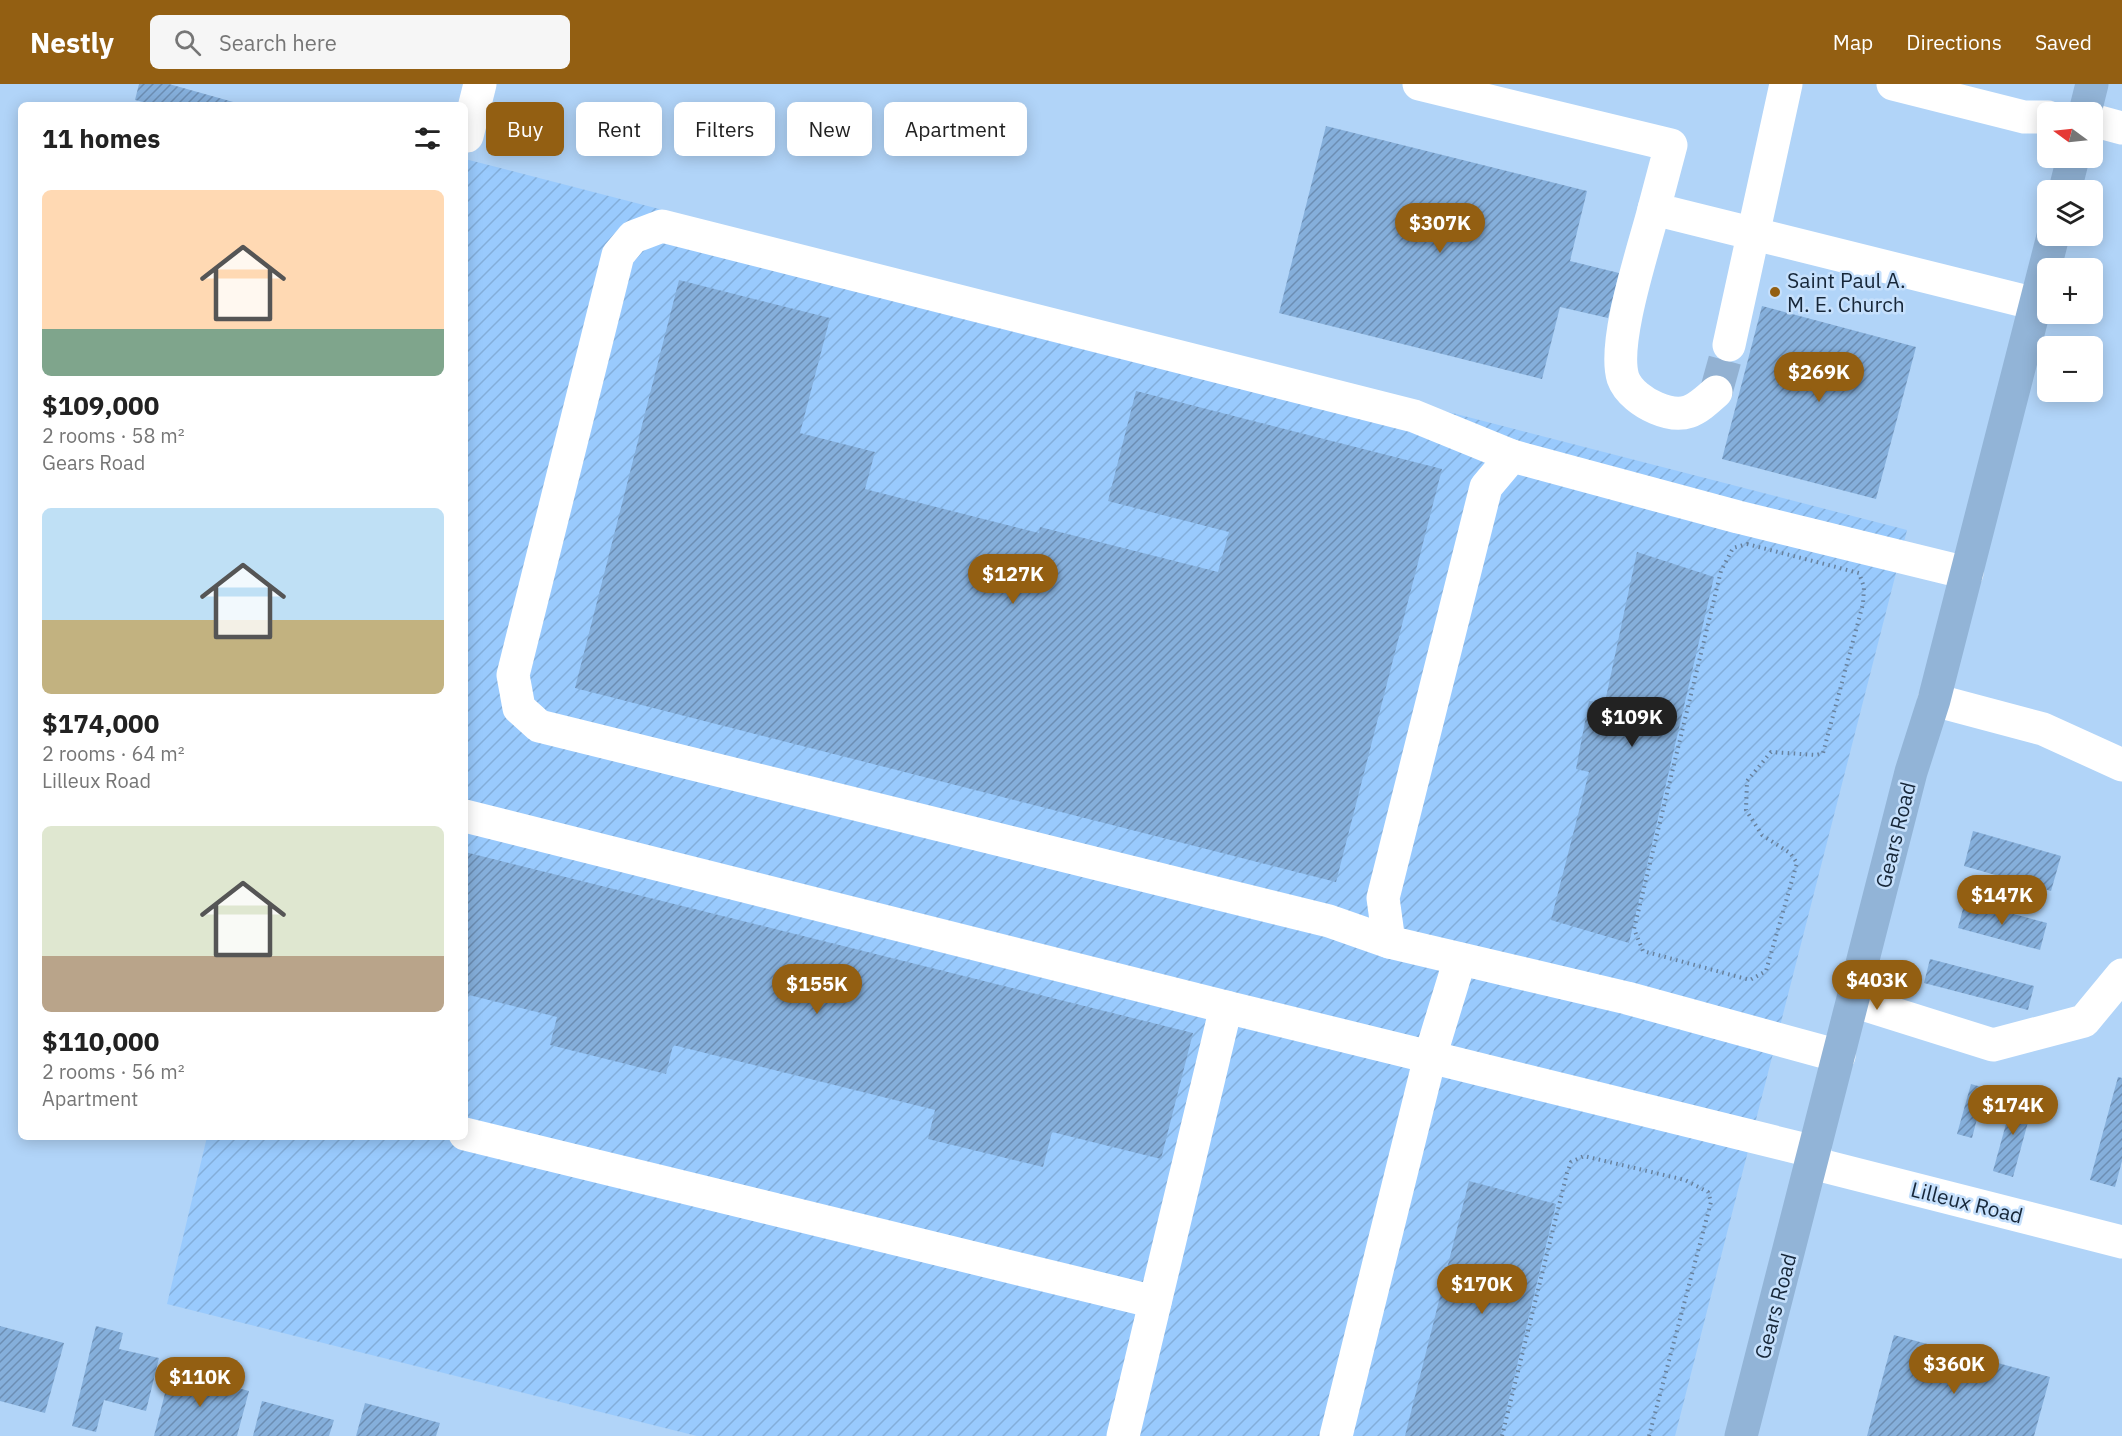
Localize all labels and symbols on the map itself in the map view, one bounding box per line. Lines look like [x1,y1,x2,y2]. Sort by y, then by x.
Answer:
north arrow [2037,102,2103,168]
pin: $307K [1398,203,1482,254]
place label: Saint Paul A. M. E. Church [1787,266,1906,318]
marker: Saint Paul A. M. E. Church [1768,285,1782,299]
pin: $269K [1777,352,1861,403]
pin: $127K [971,554,1055,605]
pin: $109K [1590,697,1674,748]
street label: Gears Road [1868,779,1922,891]
pin: $147K [1960,875,2044,926]
pin: $403K [1835,960,1919,1011]
pin: $155K [775,964,859,1015]
pin: $174K [1971,1085,2055,1136]
street label: Lilleux Road [1908,1175,2026,1229]
street label: Gears Road [1747,1250,1803,1362]
pin: $170K [1440,1264,1524,1315]
pin: $360K [1912,1344,1996,1395]
pin: $110K [158,1357,242,1408]

